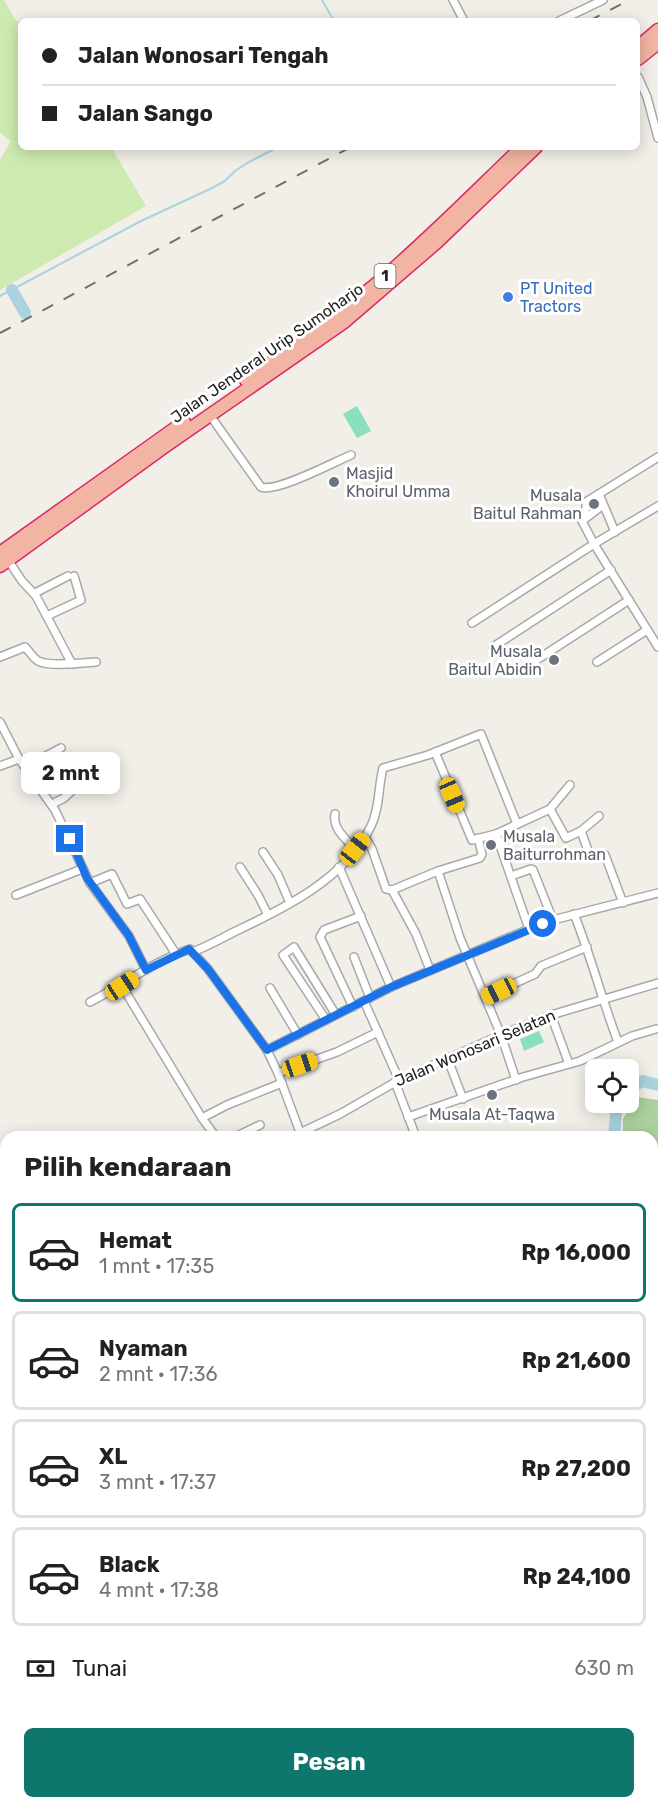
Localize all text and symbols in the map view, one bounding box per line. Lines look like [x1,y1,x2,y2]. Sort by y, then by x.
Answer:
text: Jalan Wonosari Tengah [78,42,329,69]
text: Jalan Sango [78,100,213,127]
road number: 1 [374,264,396,288]
street label: Jalan Jenderal Urip Sumoharjo [167,279,367,427]
place label: PT United Tractors [520,279,593,316]
marker: PT United Tractors [501,290,515,304]
place label: Masjid Khoirul Umma [346,464,450,501]
marker: Masjid Khoirul Umma [327,475,341,489]
place label: Musala Baitul Rahman [473,486,582,523]
marker: Musala Baitul Rahman [587,497,601,511]
place label: Musala Baitul Abidin [448,642,542,679]
marker: Musala Baitul Abidin [547,653,561,667]
callout: 2 mnt [20,752,119,794]
text: 2 mnt [42,761,99,785]
car [437,775,467,815]
route end [56,825,83,852]
place label: Musala Baiturrohman [503,827,606,864]
car [337,829,373,869]
marker: Musala Baiturrohman [484,838,498,852]
route start [529,910,556,937]
car [102,969,142,1003]
car [479,975,519,1007]
street label: Jalan Wonosari Selatan [392,1006,558,1090]
car [280,1051,320,1079]
map controls [585,1059,639,1113]
button: locate [585,1059,639,1113]
marker: Musala At-Taqwa [485,1088,499,1102]
place label: Musala At-Taqwa [429,1105,555,1124]
text: Pilih kendaraan [24,1151,232,1183]
icon: car [27,1226,81,1280]
text: Hemat [99,1227,172,1254]
text: Rp 16,000 [521,1239,631,1266]
text: 1 mnt · 17:35 [99,1254,214,1278]
icon: car [27,1334,81,1388]
text: Nyaman [99,1335,188,1362]
text: Rp 21,600 [522,1347,631,1374]
text: 2 mnt · 17:36 [99,1362,218,1386]
icon: car [27,1442,81,1496]
text: XL [99,1443,127,1470]
text: Rp 27,200 [521,1455,631,1482]
text: 3 mnt · 17:37 [99,1470,216,1494]
icon: car [27,1550,81,1604]
text: Black [99,1551,160,1578]
text: Rp 24,100 [523,1563,631,1590]
text: 4 mnt · 17:38 [99,1578,219,1602]
icon: cash [24,1652,57,1685]
text: Tunai [72,1655,127,1682]
text: 630 m [575,1656,634,1680]
button: Pesan [24,1728,634,1797]

